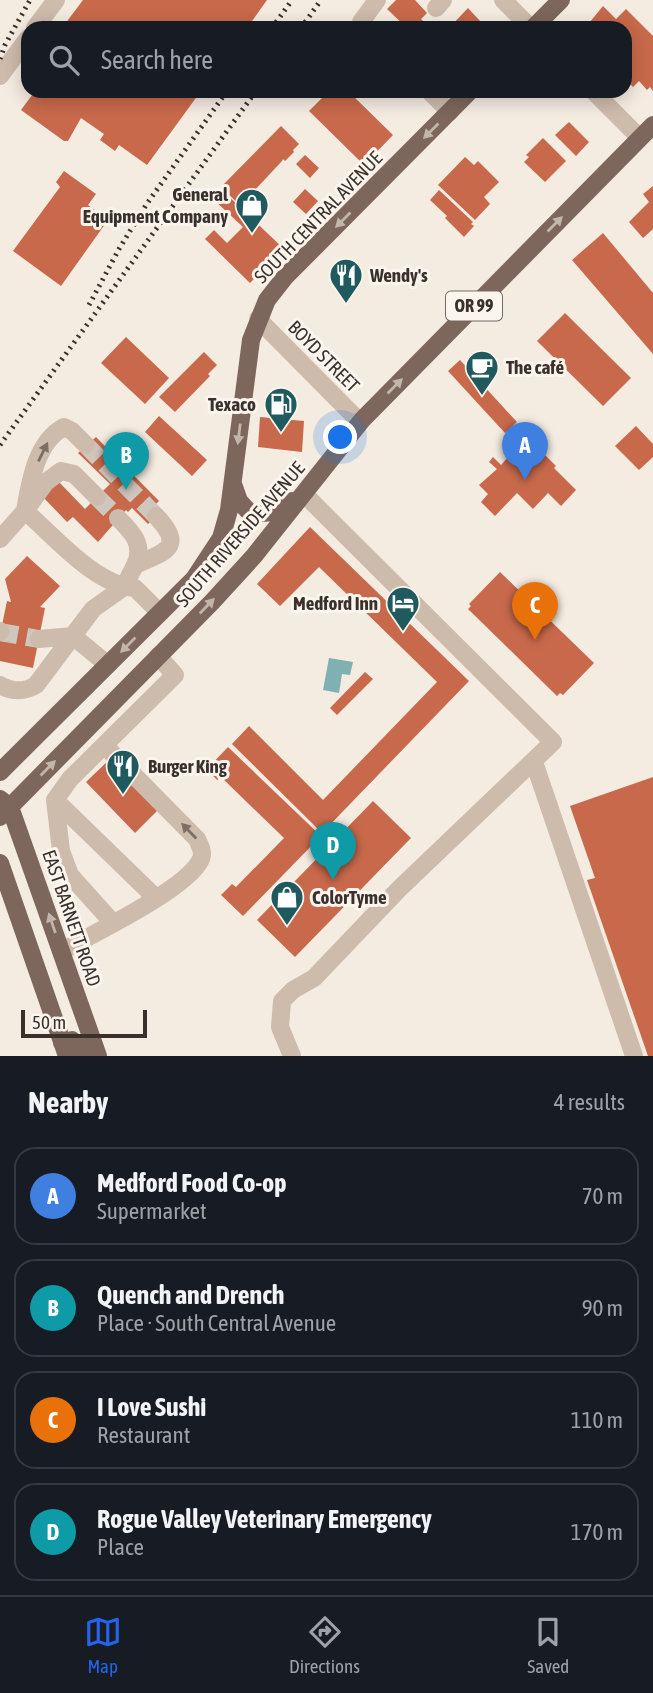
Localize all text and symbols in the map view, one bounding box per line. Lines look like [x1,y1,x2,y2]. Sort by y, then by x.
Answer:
search box [21,21,632,98]
icon: search [45,41,83,79]
text: Search here [101,45,213,75]
one-way arrow [423,122,439,139]
street label: SOUTH CENTRAL AVENUE [250,147,386,287]
place label: General Equipment Company [83,183,229,227]
shop icon: General Equipment Company [233,186,271,235]
one-way arrow [334,211,351,228]
one-way arrow [547,216,563,232]
restaurant icon: Wendy's [327,256,365,305]
place label: Wendy's [369,264,428,286]
road number: OR 99 [446,292,502,320]
street label: BOYD STREET [284,316,365,397]
cafe icon: The café [463,348,501,397]
place label: The café [506,356,565,378]
one-way arrow [387,378,404,395]
fuel station icon: Texaco [262,385,300,434]
place label: Texaco [208,393,256,415]
your location [323,420,357,454]
pin: A [502,422,548,480]
one-way arrow [234,423,245,445]
pin: B [103,432,149,490]
one-way arrow [37,441,49,462]
street label: SOUTH RIVERSIDE AVENUE [171,457,309,611]
pin: C [512,582,558,640]
hotel icon: Medford Inn [384,584,422,633]
place label: Medford Inn [293,592,378,614]
one-way arrow [199,598,215,615]
one-way arrow [121,636,137,653]
restaurant icon: Burger King [104,747,142,796]
place label: Burger King [148,755,228,777]
one-way arrow [39,761,56,777]
pin: D [310,822,356,880]
one-way arrow [182,823,198,840]
street label: EAST BARNETT ROAD [38,847,106,989]
shop icon: ColorTyme [268,878,306,927]
place label: ColorTyme [312,886,387,908]
one-way arrow [46,912,57,933]
scale bar [21,1007,147,1039]
text: 50 m [32,1011,66,1033]
text: Nearby [28,1085,108,1119]
text: 4 results [554,1089,625,1115]
text: Medford Food Co-op [97,1168,287,1198]
text: A [47,1183,59,1209]
text: 70 m [582,1183,623,1209]
text: Supermarket [97,1198,207,1224]
text: Quench and Drench [97,1280,284,1310]
text: B [48,1295,58,1321]
text: 90 m [582,1295,623,1321]
text: Place · South Central Avenue [97,1310,336,1336]
text: I Love Sushi [97,1392,206,1422]
text: C [48,1407,58,1433]
text: 110 m [571,1407,623,1433]
text: Restaurant [97,1422,190,1448]
text: Rogue Valley Veterinary Emergency [97,1504,432,1534]
text: D [47,1519,59,1545]
text: 170 m [571,1519,623,1545]
text: Place [97,1534,144,1560]
tab: Map [84,1613,122,1677]
tab: Directions [289,1613,360,1677]
tab: Saved [527,1613,569,1677]

